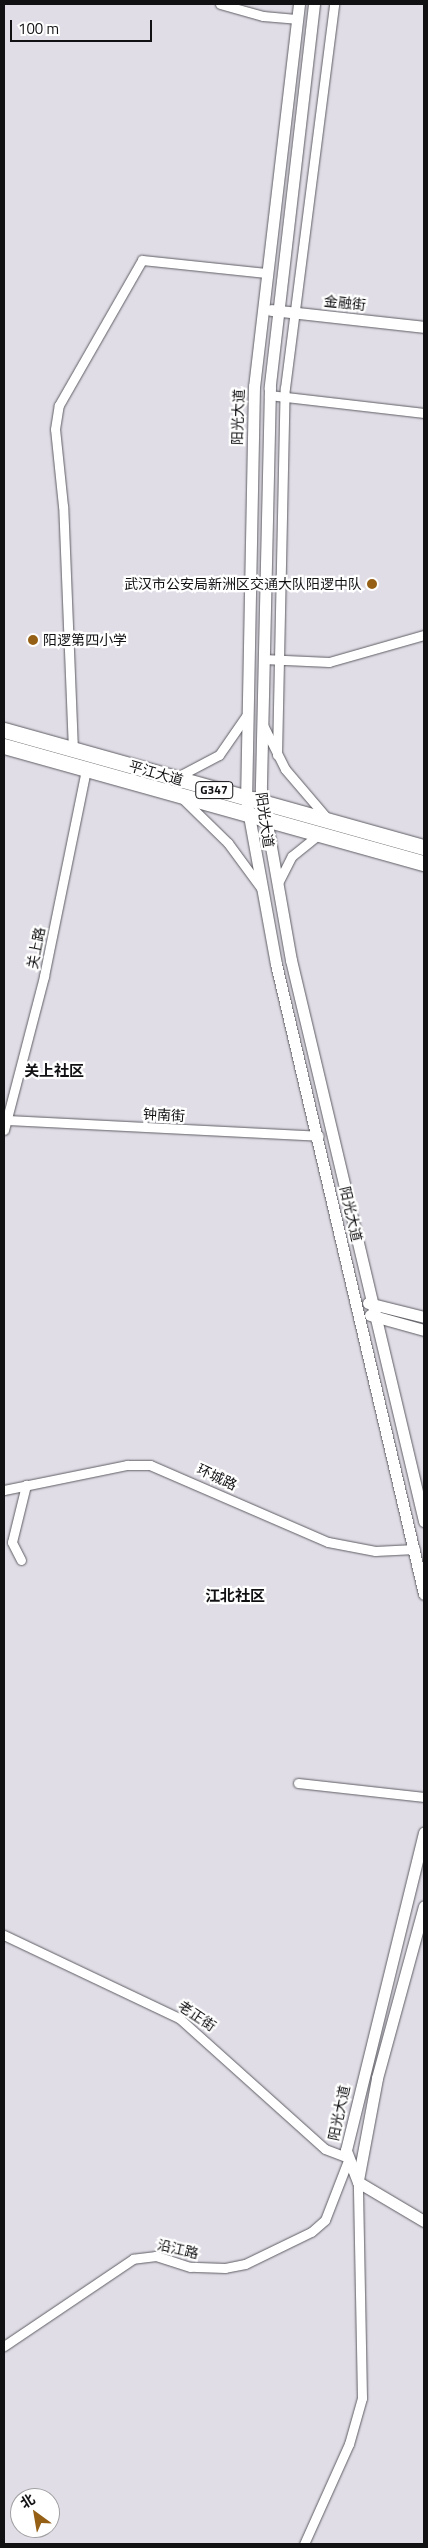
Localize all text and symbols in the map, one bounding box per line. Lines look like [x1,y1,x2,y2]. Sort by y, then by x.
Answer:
scale bar [12,10,155,42]
text: 100 m [18,17,59,40]
street label: 金融街 [323,292,367,314]
street label: 阳光大道 [229,389,247,445]
place label: 武汉市公安局新洲区交通大队阳逻中队 [124,576,362,592]
marker: 武汉市公安局新洲区交通大队阳逻中队 [366,578,378,590]
place label: 阳逻第四小学 [43,632,127,648]
marker: 阳逻第四小学 [27,634,39,646]
street label: 平江大道 [127,757,185,789]
road number: G347 [195,780,233,800]
street label: 阳光大道 [253,791,277,849]
street label: 关上路 [24,926,48,970]
district label: 关上社区 [24,1062,84,1080]
street label: 钟南街 [143,1106,185,1124]
street label: 阳光大道 [337,1185,365,1243]
street label: 环城路 [194,1461,240,1493]
district label: 江北社区 [205,1587,265,1605]
street label: 老正街 [175,1997,219,2035]
street label: 阳光大道 [325,2084,353,2142]
street label: 沿江路 [156,2236,200,2262]
north arrow [10,2488,60,2538]
text: 北 [16,2488,39,2513]

